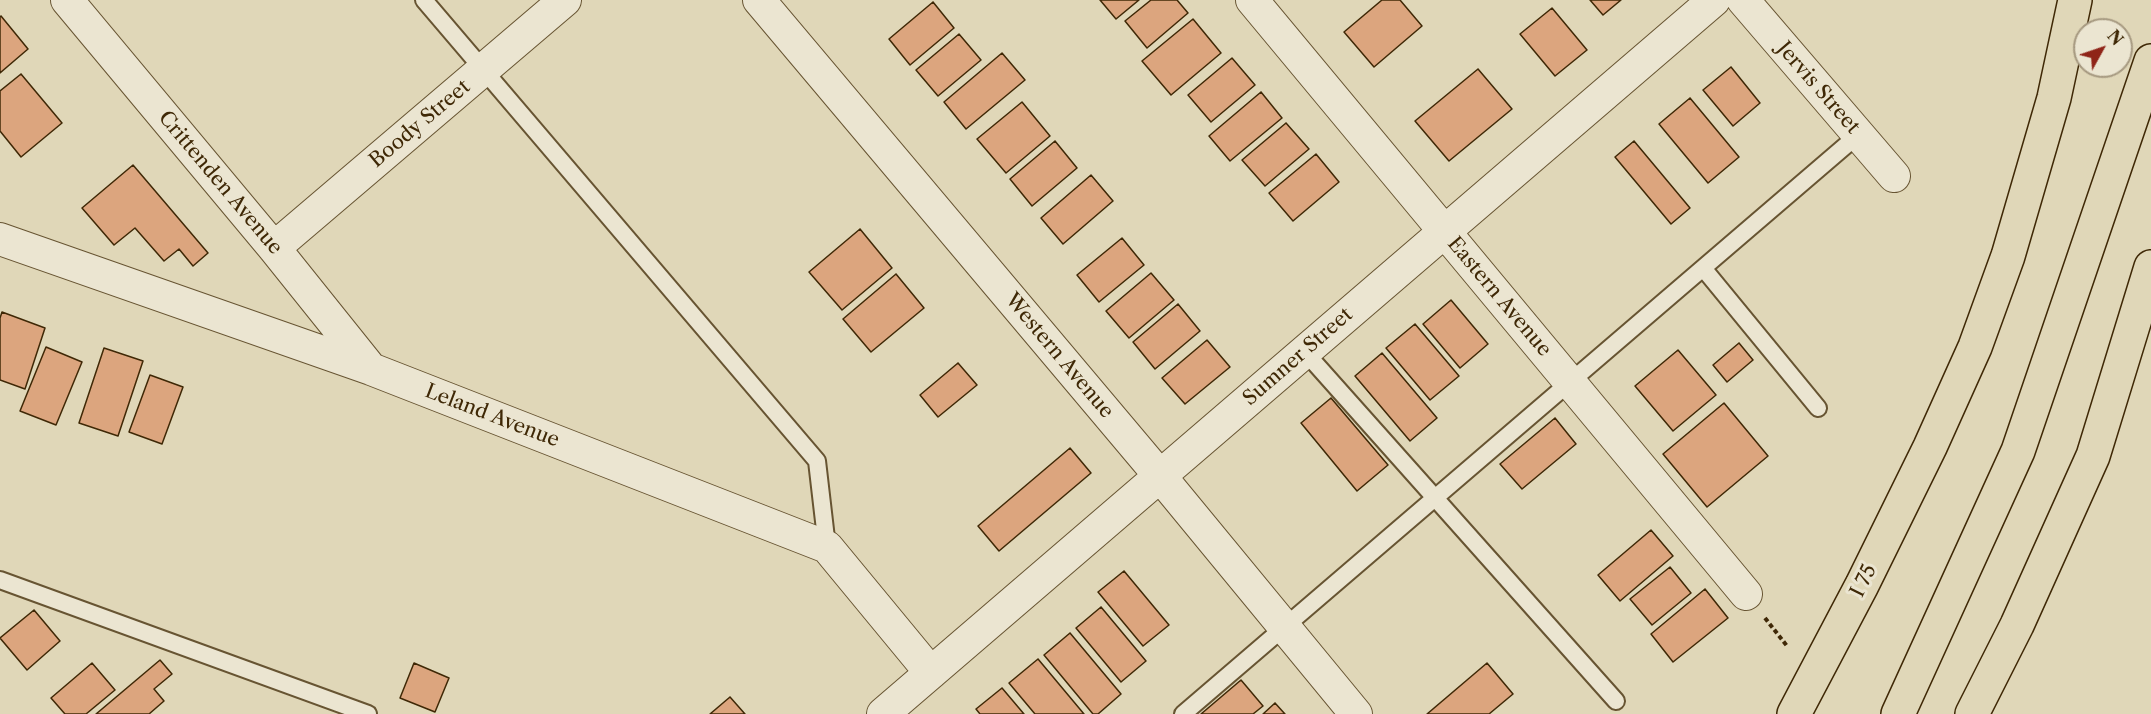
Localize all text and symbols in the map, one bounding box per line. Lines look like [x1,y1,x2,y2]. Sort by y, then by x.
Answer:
north arrow [2073,18,2133,78]
text: N [2103,26,2127,49]
street label: Jervis Street [1772,37,1864,139]
street label: Boody Street [365,75,475,173]
street label: Crittenden Avenue [153,106,287,260]
street label: Eastern Avenue [1442,232,1556,362]
street label: Western Avenue [1000,289,1118,423]
street label: Sumner Street [1238,303,1358,411]
street label: Leland Avenue [421,379,563,453]
street label: I 75 [1846,561,1882,601]

